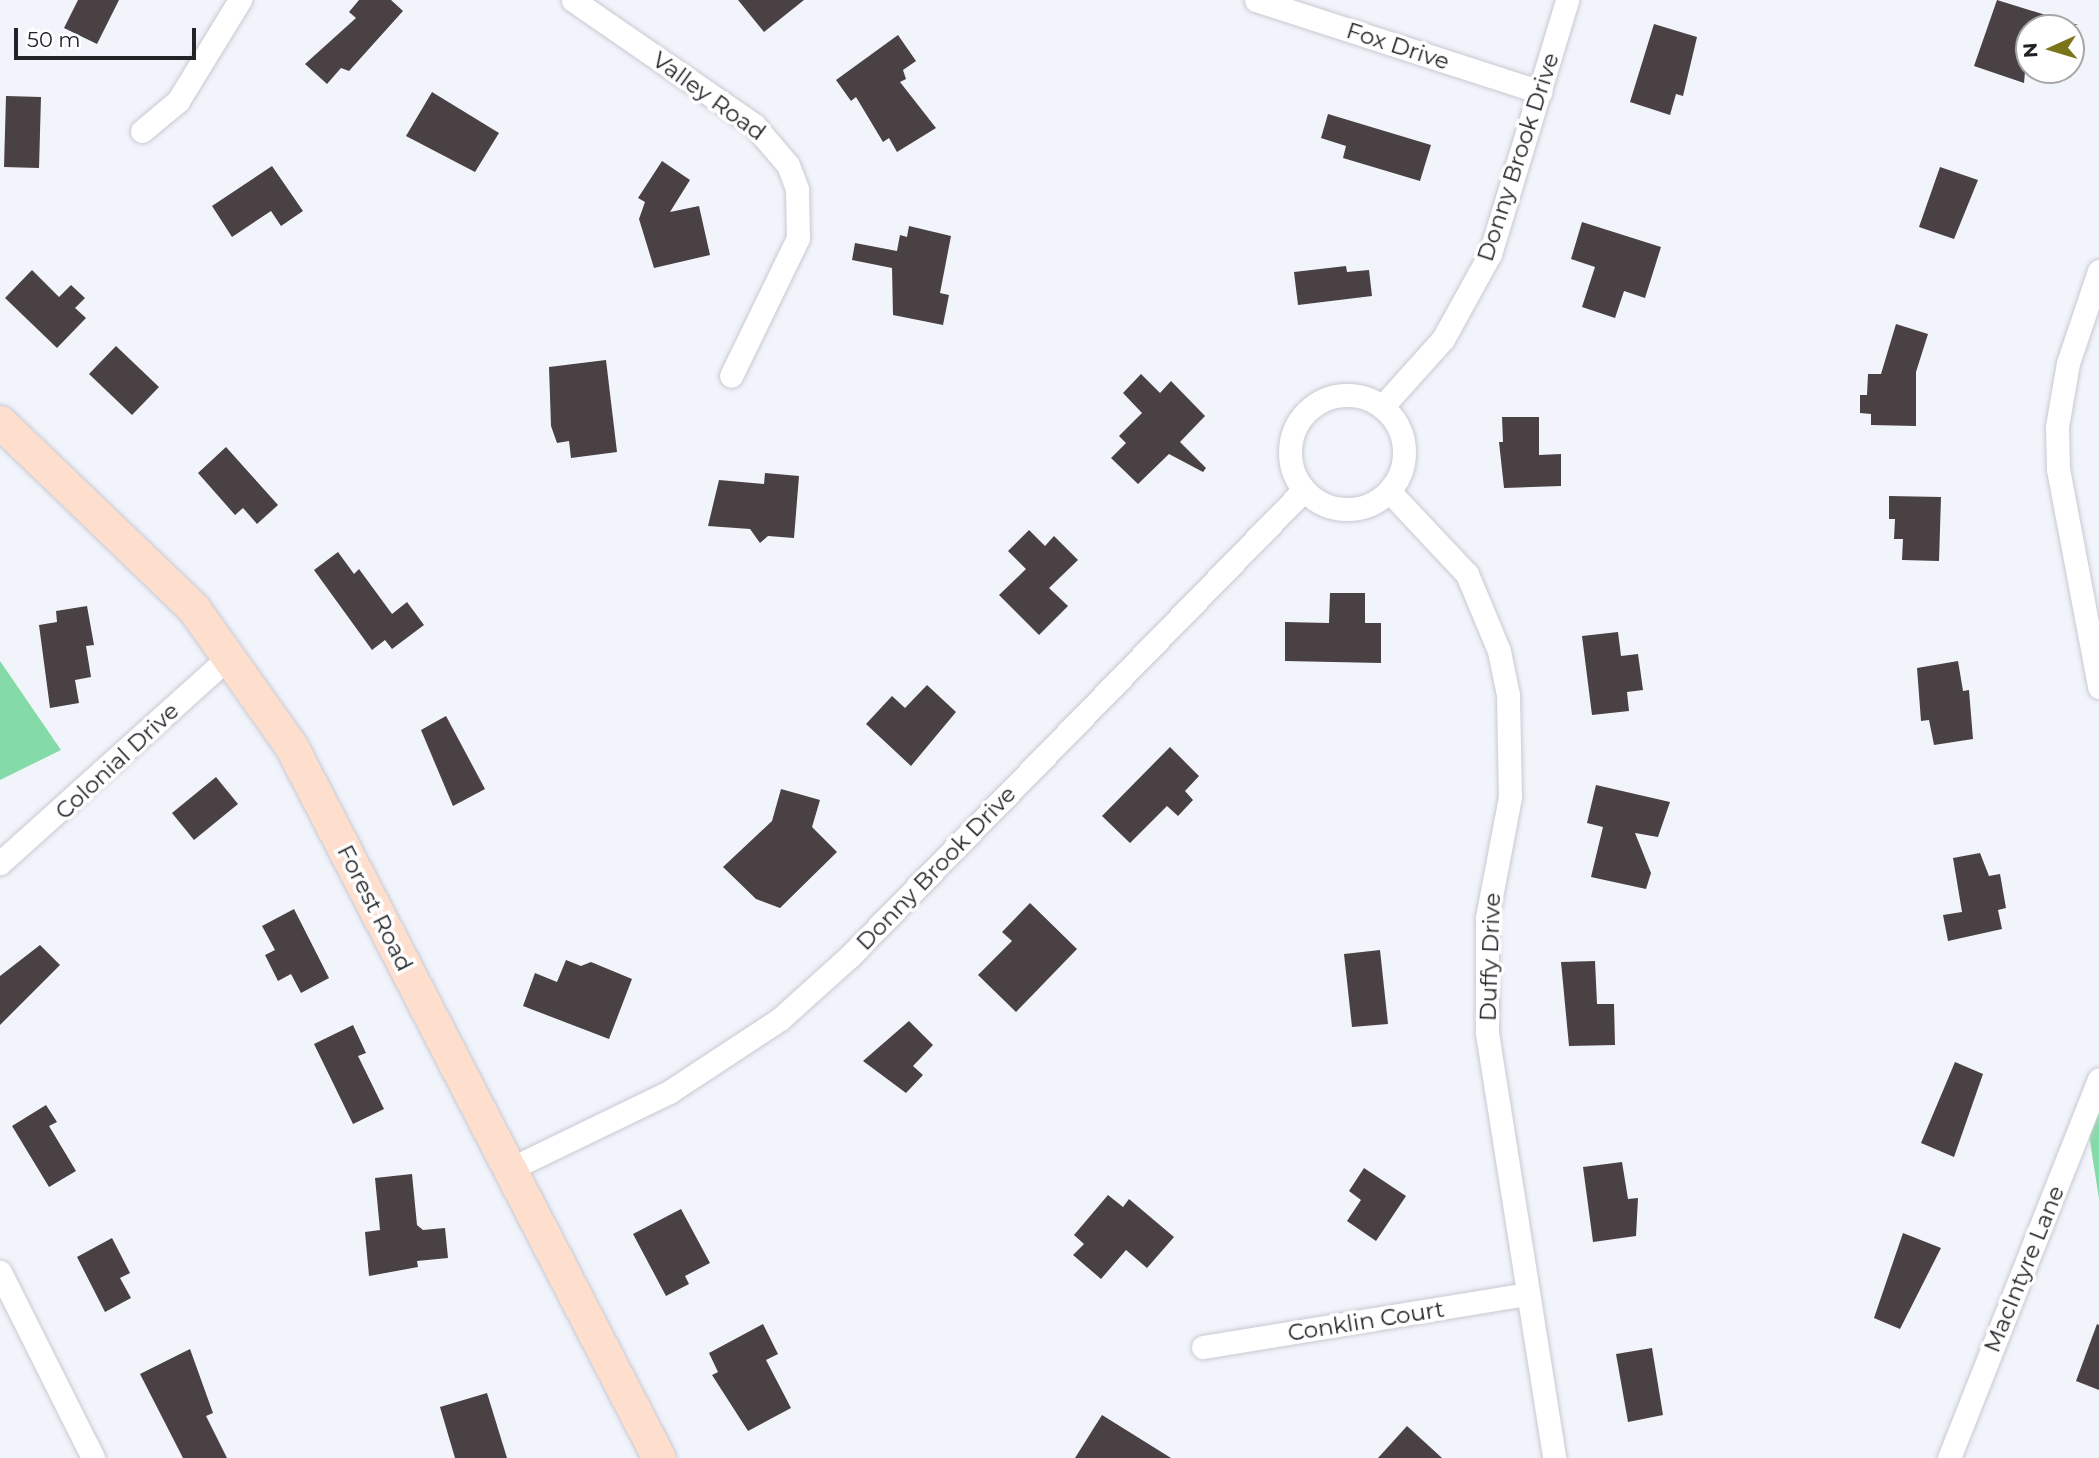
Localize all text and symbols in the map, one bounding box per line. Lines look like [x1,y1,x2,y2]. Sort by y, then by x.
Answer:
scale bar [18,14,200,58]
north arrow [2015,14,2085,84]
street label: Fox Drive [1343,16,1453,76]
text: 50 m [27,27,81,52]
text: N [2019,42,2043,59]
street label: Valley Road [647,46,771,146]
street label: Donny Brook Drive [1471,49,1565,265]
street label: Colonial Drive [50,697,184,825]
street label: Donny Brook Drive [850,780,1022,956]
street label: Forest Road [331,840,419,976]
street label: Duffy Drive [1474,892,1506,1022]
street label: MacIntyre Lane [1978,1182,2070,1356]
street label: Conklin Court [1286,1295,1446,1347]

